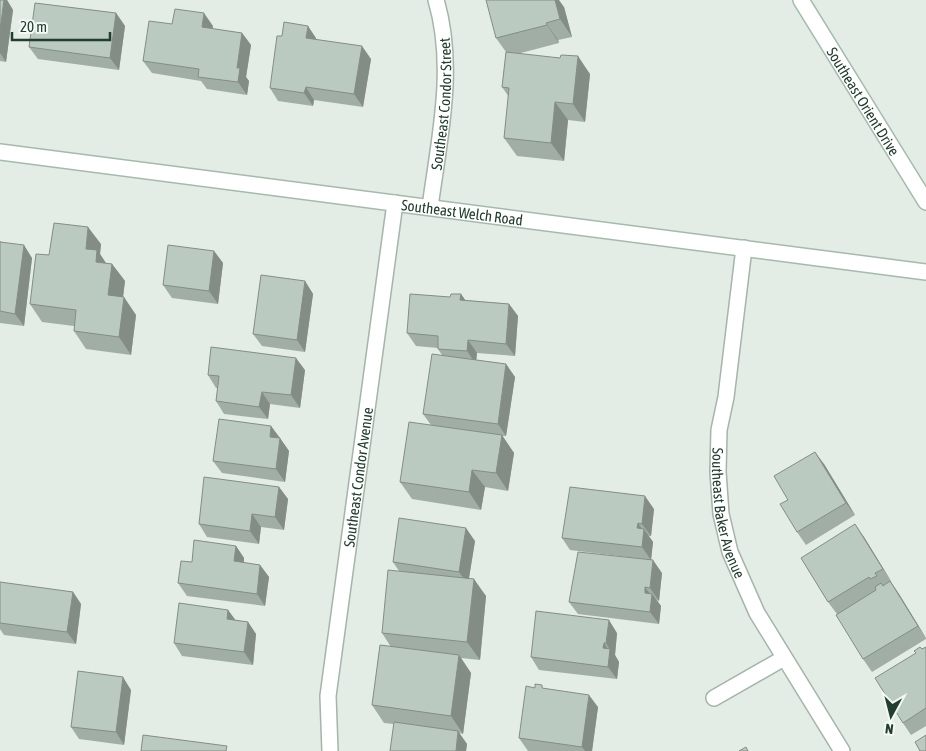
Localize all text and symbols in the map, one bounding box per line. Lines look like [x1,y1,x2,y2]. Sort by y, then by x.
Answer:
scale bar [12,10,110,42]
text: 20 m [20,18,47,35]
street label: Southeast Condor Street [427,37,454,171]
street label: Southeast Orient Drive [824,44,904,159]
street label: Southeast Welch Road [400,196,524,228]
street label: Southeast Condor Avenue [340,406,376,548]
street label: Southeast Baker Avenue [709,447,749,581]
north arrow [866,691,916,741]
text: N [884,720,894,737]

